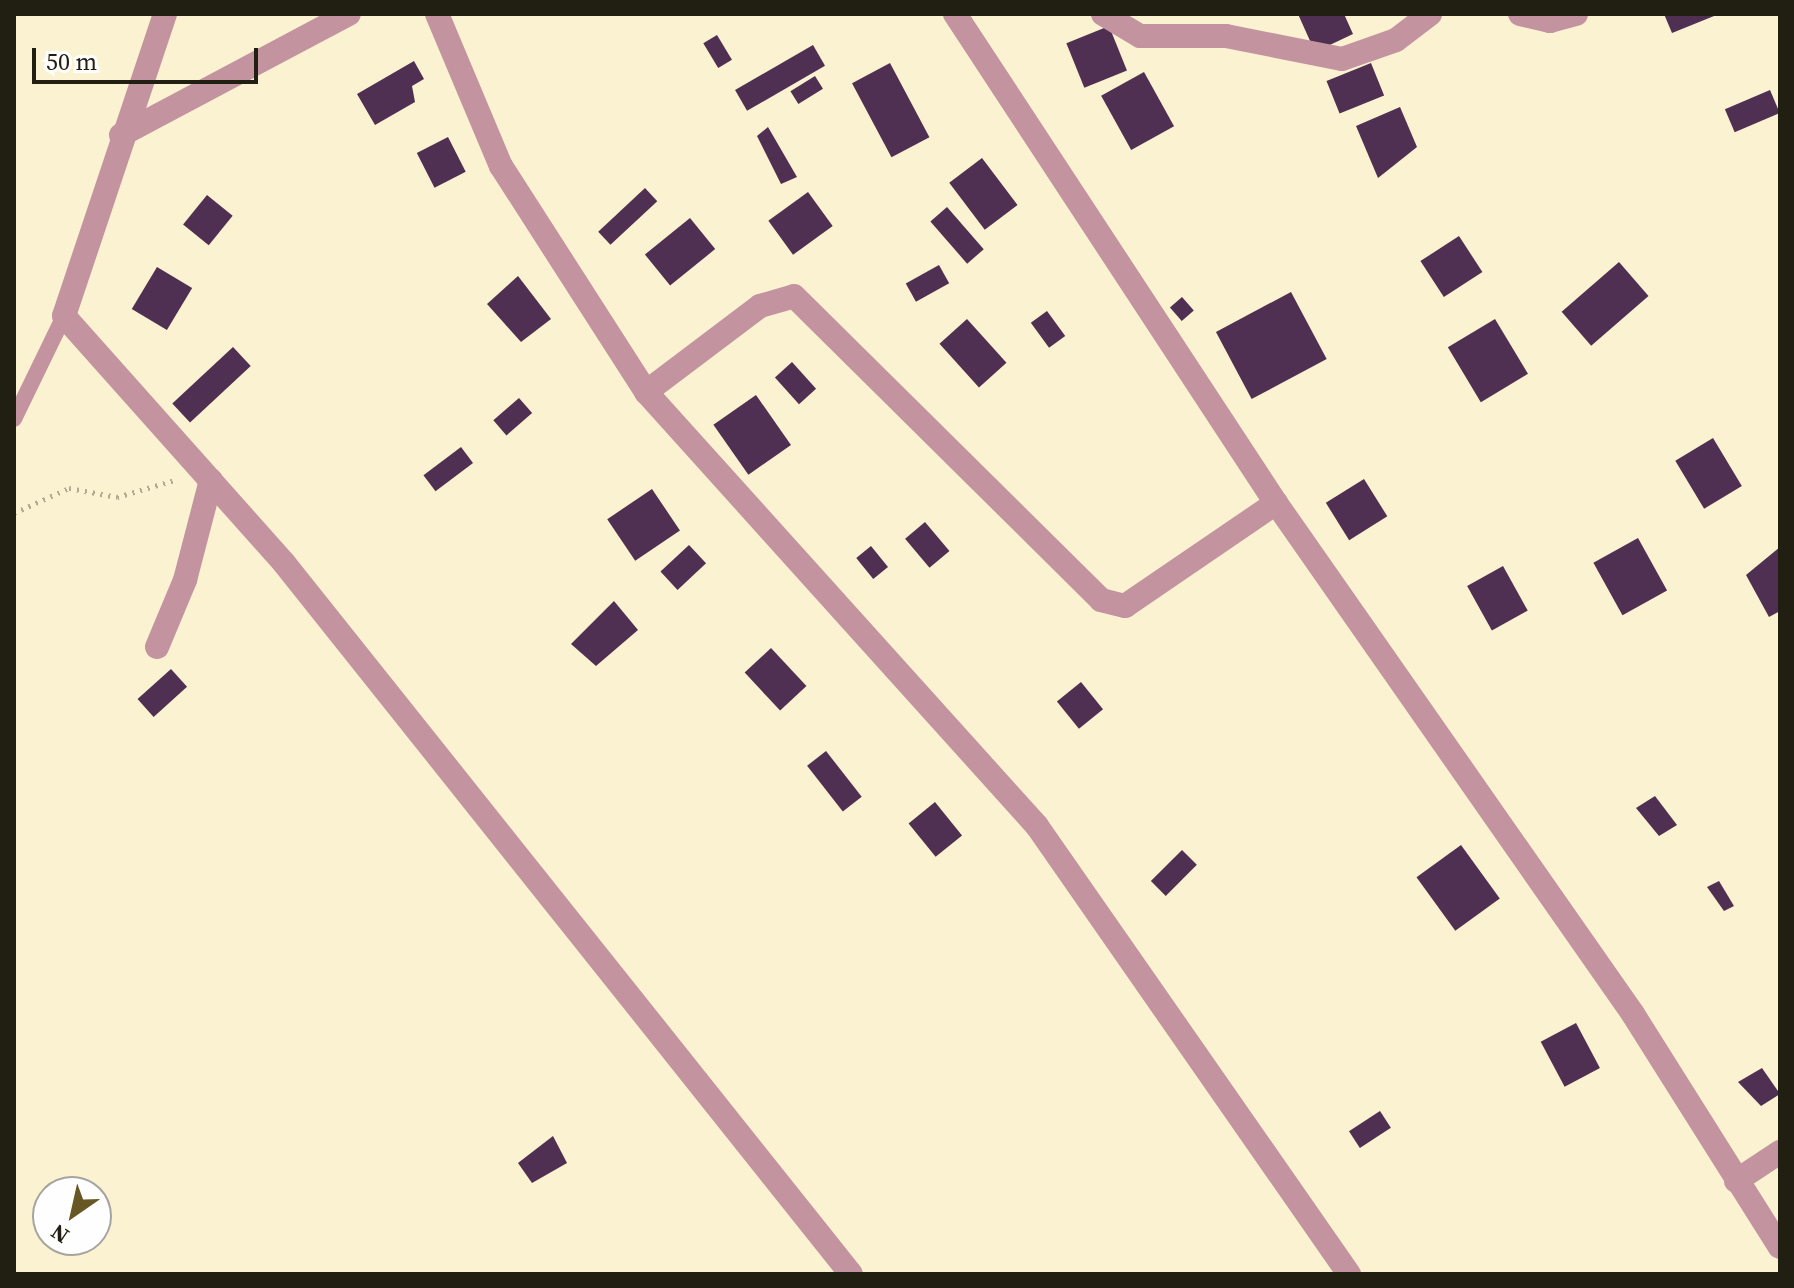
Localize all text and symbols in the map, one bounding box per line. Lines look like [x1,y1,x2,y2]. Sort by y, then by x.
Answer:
scale bar [36,32,262,82]
text: 50 m [46,45,97,78]
north arrow [32,1176,112,1256]
text: N [45,1217,75,1251]

